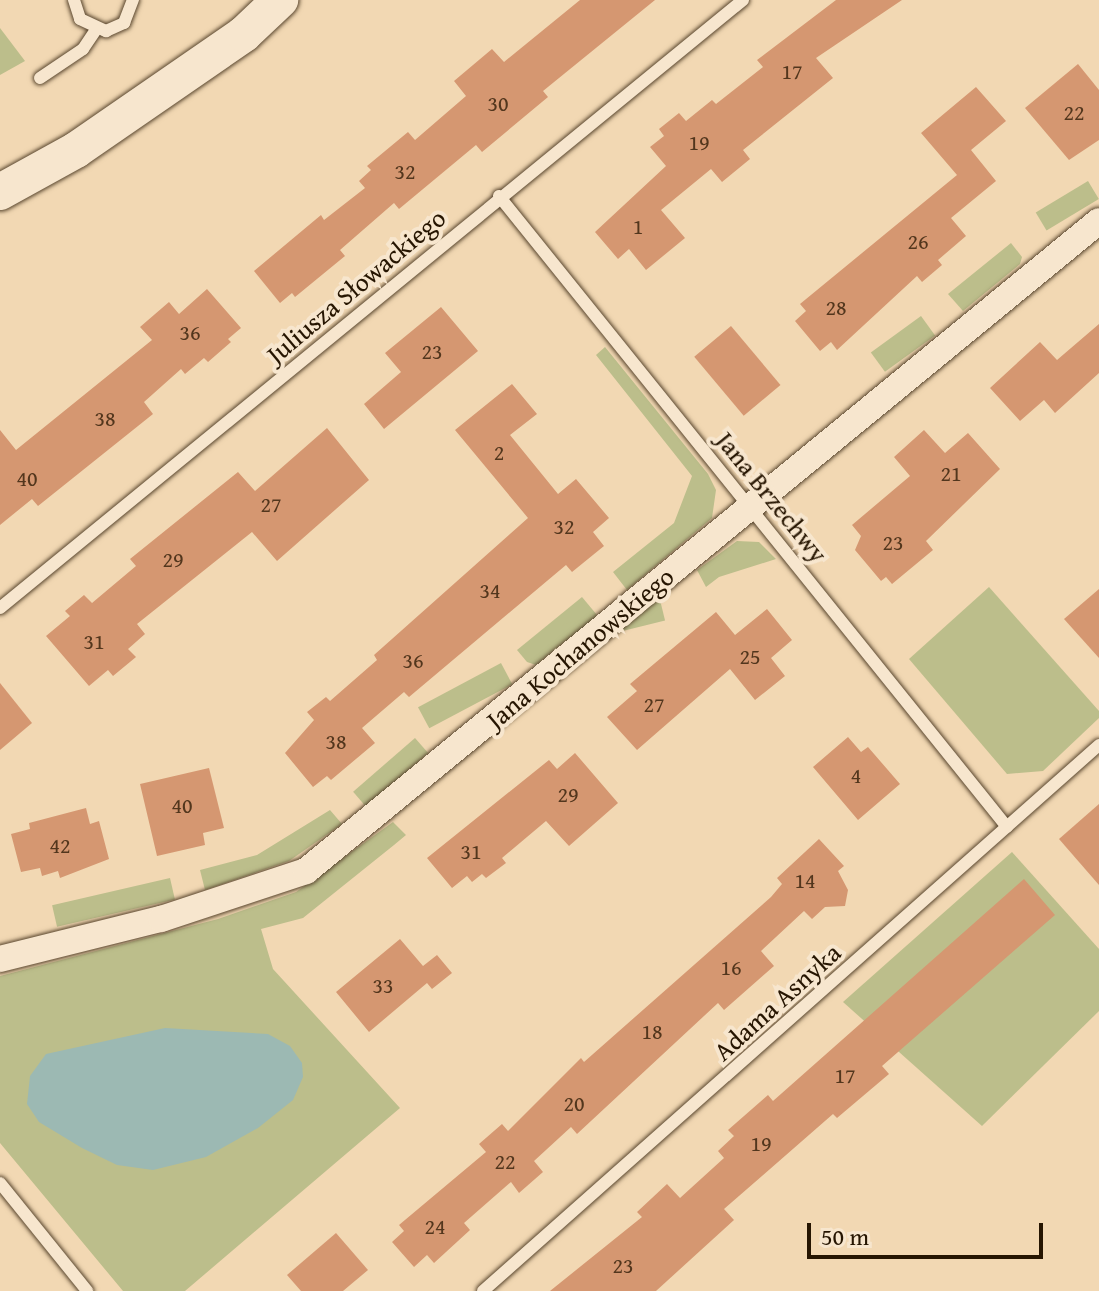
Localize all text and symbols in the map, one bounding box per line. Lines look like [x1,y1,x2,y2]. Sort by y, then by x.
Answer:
house number: 17 [781,59,803,85]
house number: 30 [487,91,509,117]
house number: 22 [1063,100,1085,126]
house number: 19 [688,130,710,156]
house number: 32 [394,159,416,185]
street label: Juliusza Słowackiego [260,202,452,370]
house number: 1 [633,214,643,240]
house number: 26 [907,229,929,255]
house number: 28 [825,295,847,321]
house number: 36 [179,320,201,346]
house number: 23 [421,339,443,365]
house number: 38 [94,406,116,432]
street label: Jana Brzechwy [710,425,834,569]
house number: 2 [494,440,504,466]
house number: 21 [940,461,962,487]
house number: 40 [16,466,38,492]
house number: 27 [260,492,282,518]
house number: 32 [553,514,575,540]
house number: 23 [882,530,904,556]
house number: 29 [162,547,184,573]
street label: Jana Kochanowskiego [480,561,680,735]
house number: 34 [479,578,501,604]
house number: 31 [83,629,105,655]
house number: 25 [739,644,761,670]
house number: 36 [402,648,424,674]
house number: 27 [643,692,665,718]
house number: 38 [325,729,347,755]
house number: 4 [851,763,861,789]
house number: 29 [557,782,579,808]
house number: 40 [171,793,193,819]
house number: 42 [49,833,71,859]
house number: 31 [460,839,482,865]
house number: 14 [794,868,816,894]
street label: Adama Asnyka [707,937,847,1067]
house number: 16 [720,955,742,981]
house number: 33 [372,973,394,999]
house number: 18 [641,1019,663,1045]
house number: 17 [834,1063,856,1089]
house number: 20 [563,1091,585,1117]
house number: 19 [750,1131,772,1157]
house number: 22 [494,1149,516,1175]
scale bar [811,1207,1047,1257]
house number: 24 [424,1214,446,1240]
text: 50 m [821,1219,869,1254]
house number: 23 [612,1253,634,1279]

